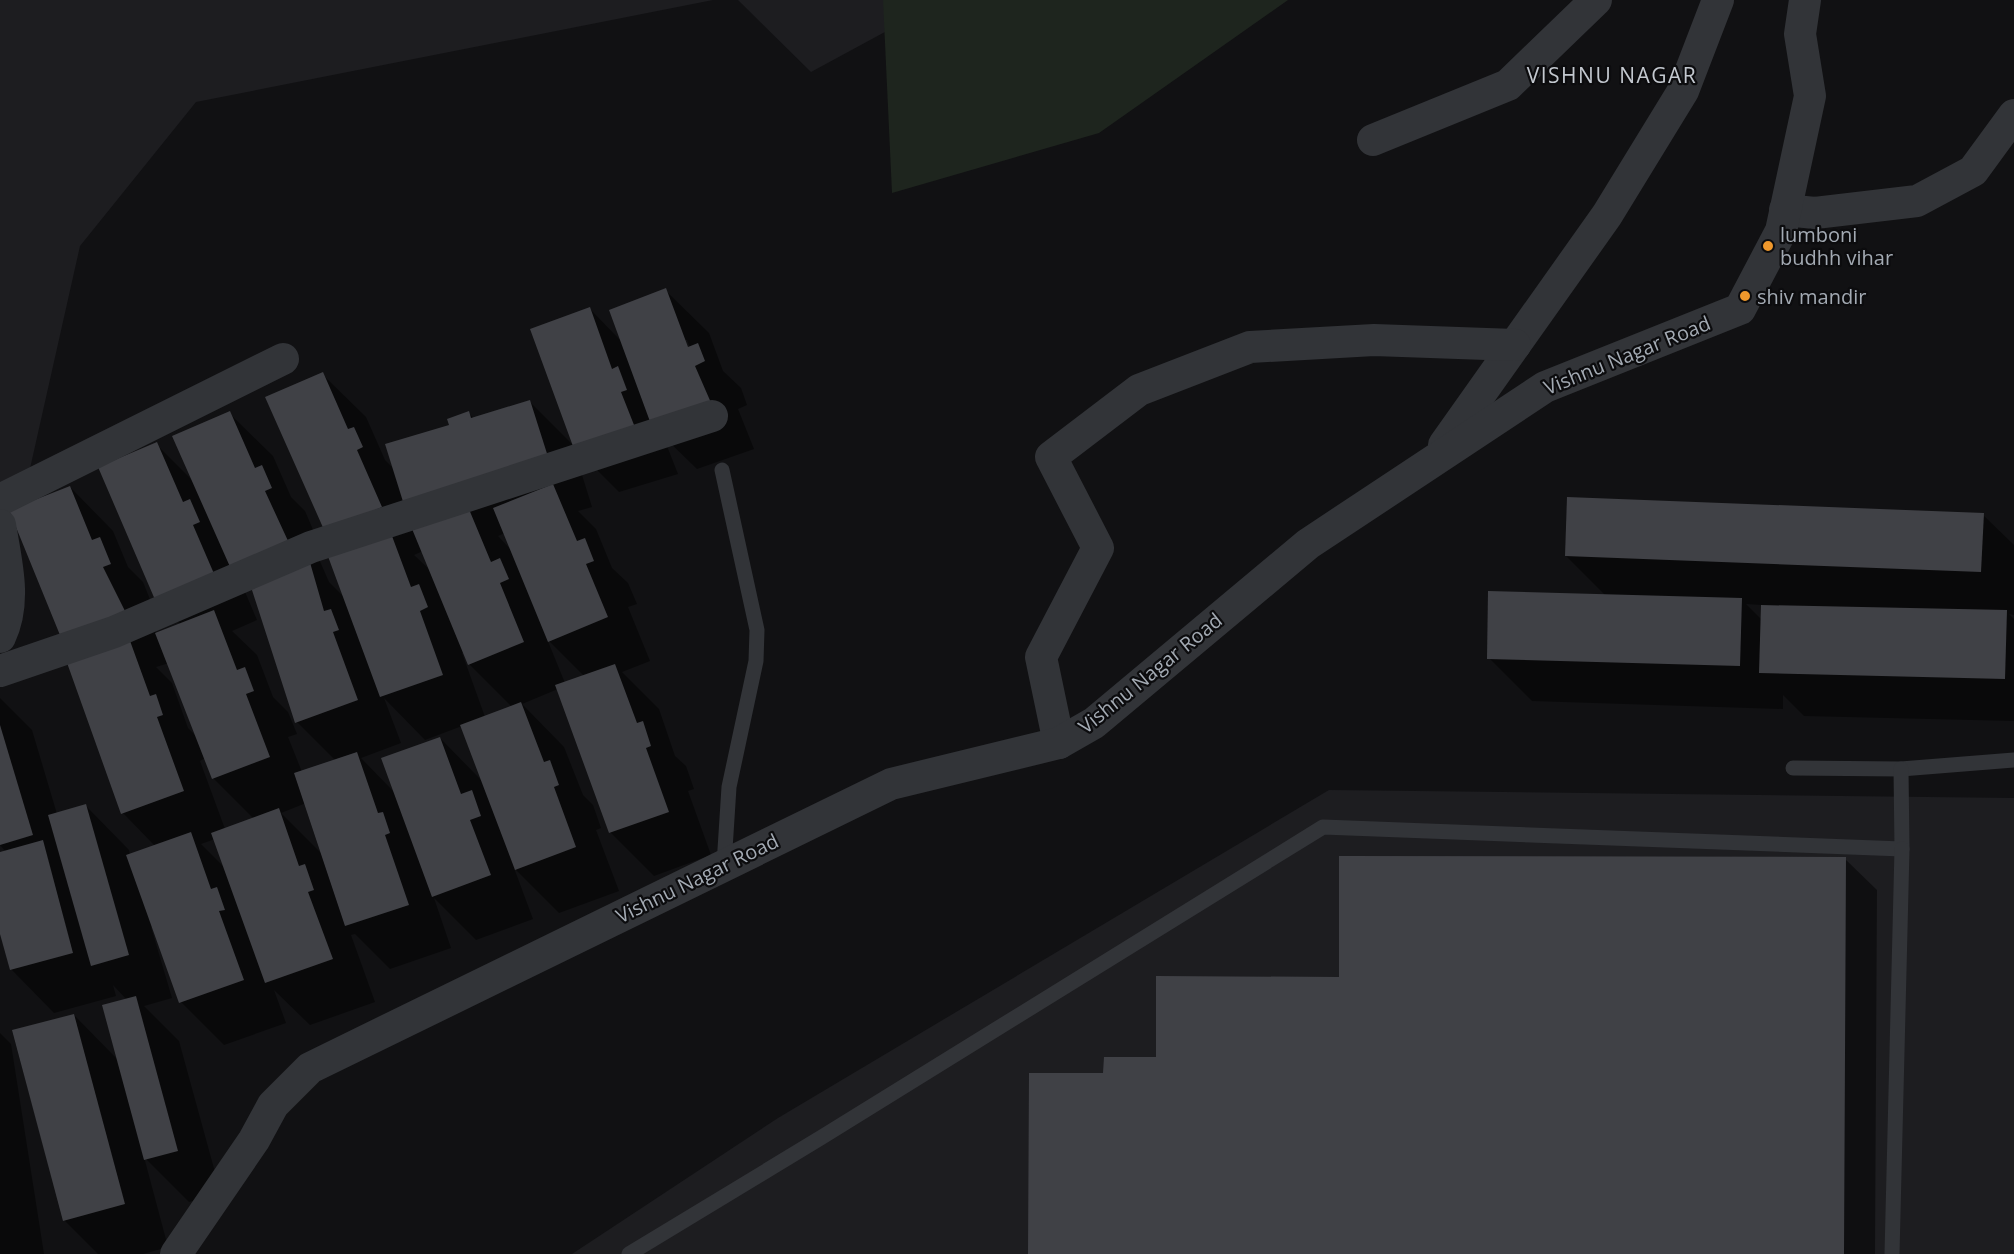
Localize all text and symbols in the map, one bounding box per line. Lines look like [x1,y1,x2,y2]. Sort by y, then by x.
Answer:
district label: VISHNU NAGAR [1527,61,1697,89]
place label: lumboni budhh vihar [1780,221,1893,271]
marker: lumboni budhh vihar [1761,239,1775,253]
place label: shiv mandir [1757,283,1866,310]
marker: shiv mandir [1738,289,1752,303]
street label: Vishnu Nagar Road [1540,309,1714,401]
street label: Vishnu Nagar Road [1072,607,1228,739]
street label: Vishnu Nagar Road [611,827,783,929]

